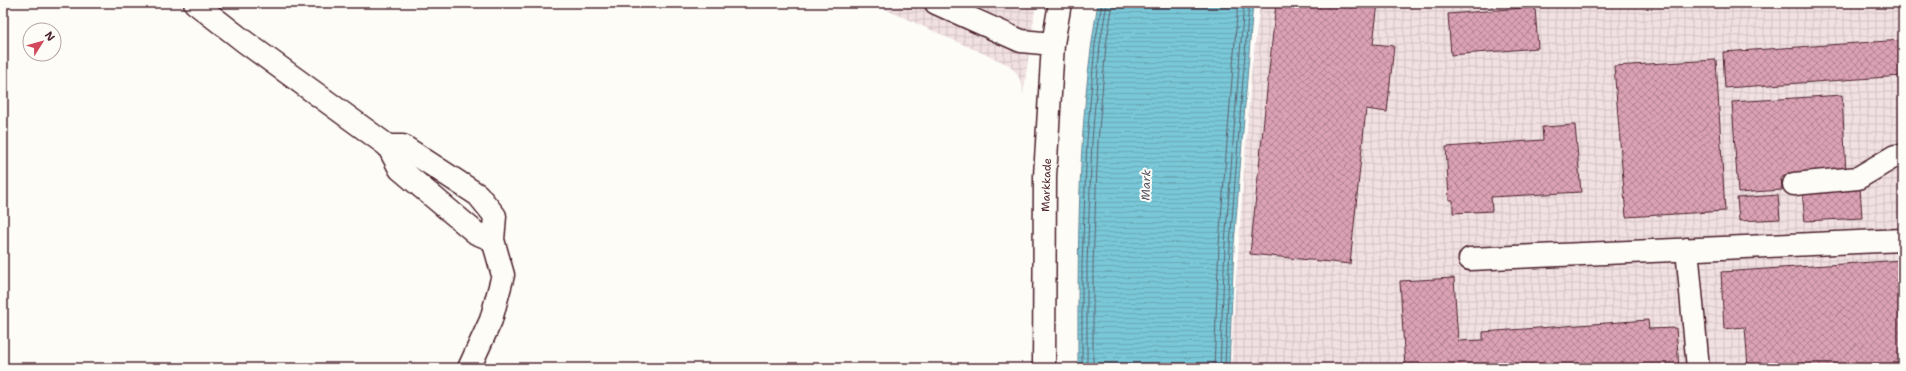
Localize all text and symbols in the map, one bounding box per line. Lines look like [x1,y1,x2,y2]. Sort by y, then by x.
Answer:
north arrow [22,22,62,62]
text: N [41,28,58,45]
street label: Markkade [1038,158,1055,212]
water label: Mark [1137,169,1155,201]

